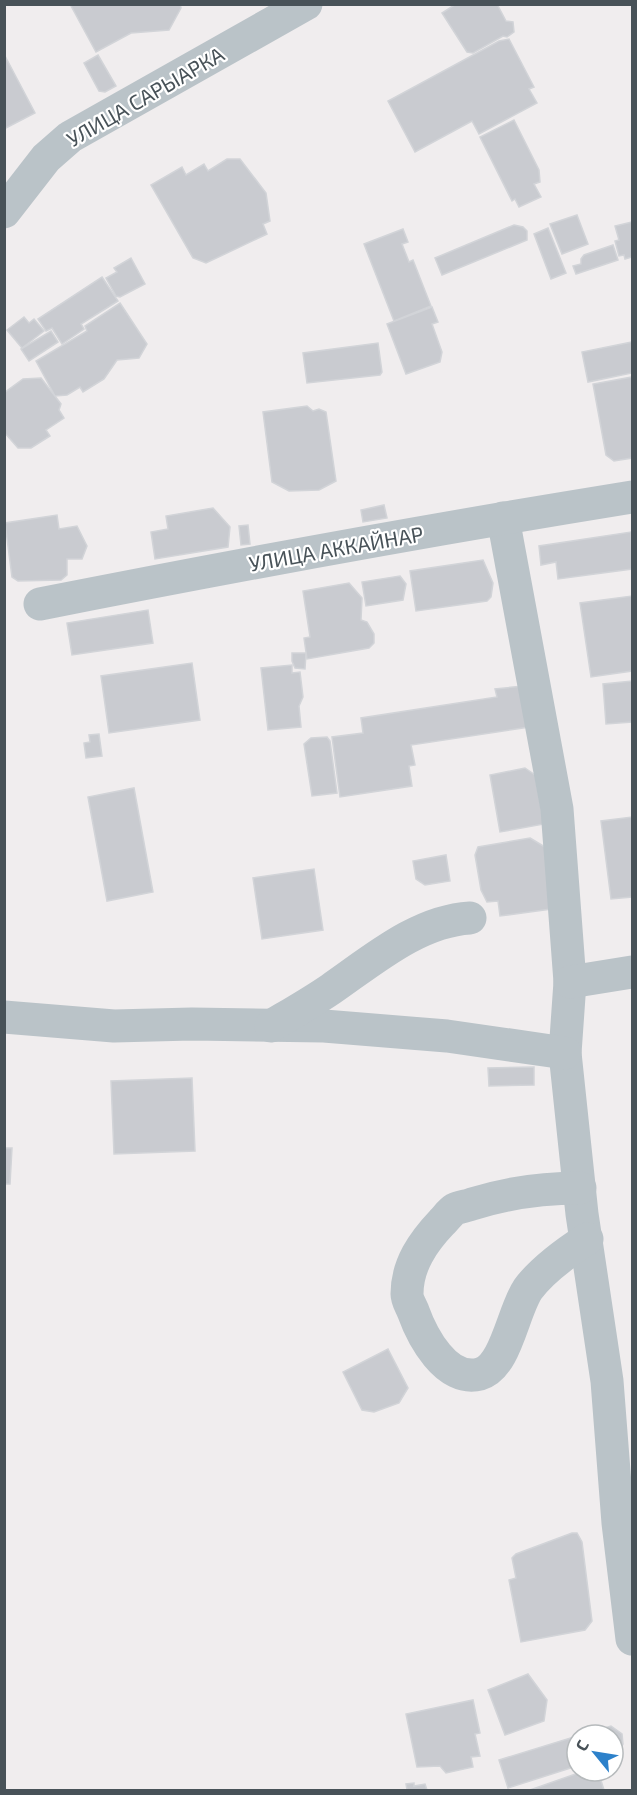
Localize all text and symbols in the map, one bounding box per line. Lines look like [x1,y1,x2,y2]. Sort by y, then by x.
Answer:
street label: УЛИЦА САРЫАРКА [62,41,228,151]
street label: УЛИЦА АККАЙНАР [247,520,425,576]
north arrow [565,1723,625,1783]
text: С [571,1736,592,1754]

